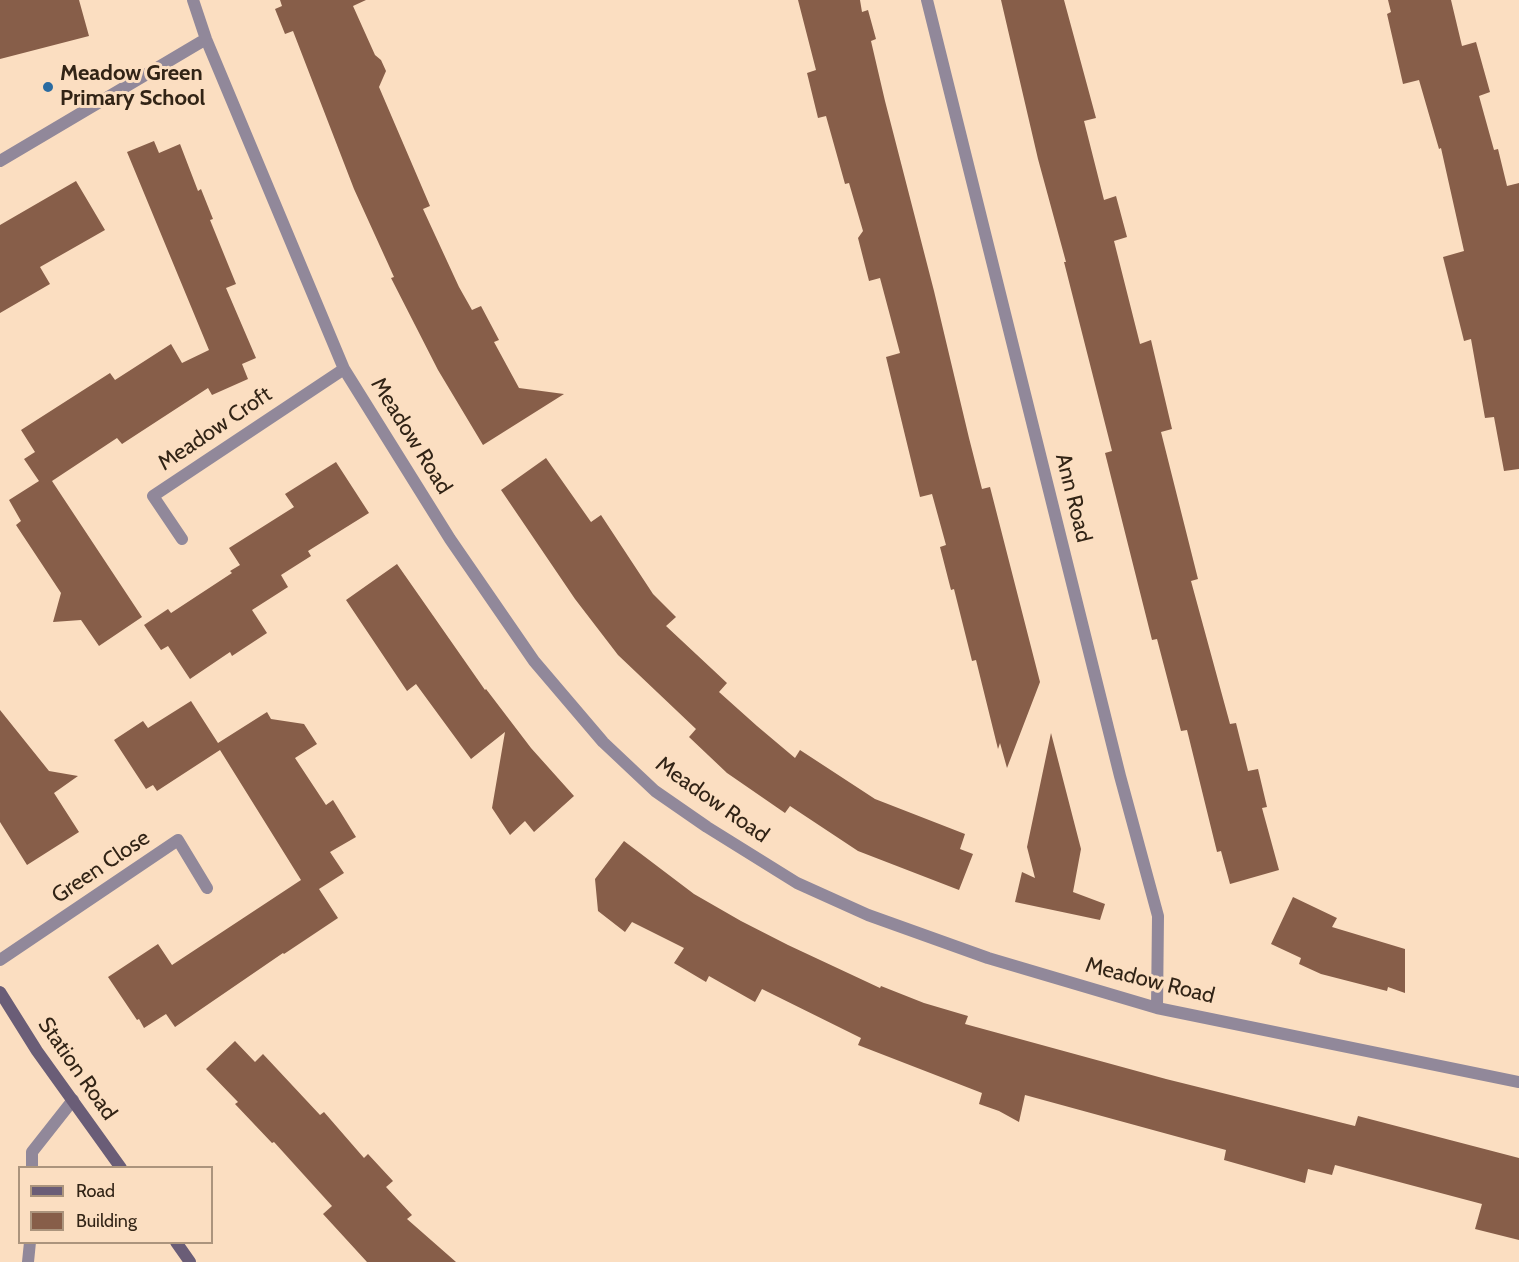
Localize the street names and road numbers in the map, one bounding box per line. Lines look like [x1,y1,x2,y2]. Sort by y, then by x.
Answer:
street label: Meadow Road [365,373,457,499]
street label: Meadow Croft [153,381,277,477]
street label: Ann Road [1049,451,1097,545]
street label: Meadow Road [650,751,774,849]
street label: Green Close [47,825,155,909]
street label: Meadow Road [1083,952,1217,1010]
street label: Station Road [32,1013,122,1125]

